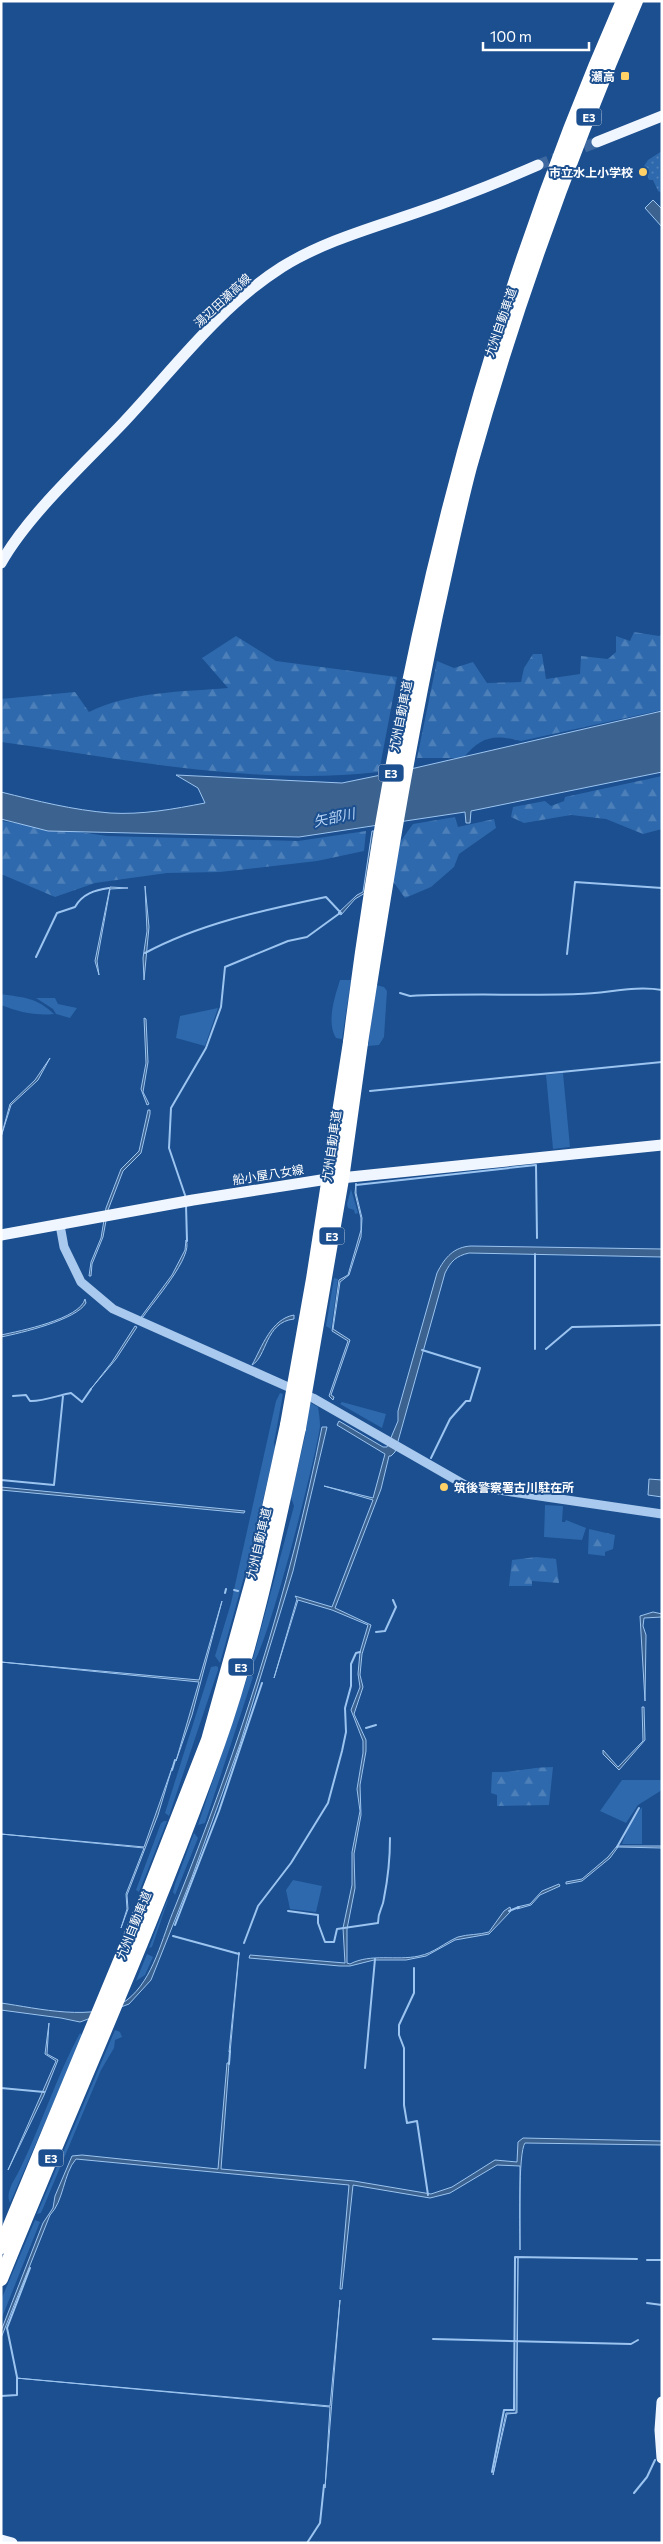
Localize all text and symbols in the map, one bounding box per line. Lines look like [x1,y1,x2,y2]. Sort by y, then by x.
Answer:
scale bar [483,20,589,52]
text: 100 m [490,27,532,45]
place label: 瀬高 [591,69,615,83]
marker: 瀬高 [619,70,631,82]
road number: E3 [576,108,602,125]
place label: 市立水上小学校 [549,165,633,179]
marker: 市立水上小学校 [637,166,649,178]
street label: 湯辺田瀬高線 [191,270,253,330]
street label: 九州自動車道 [482,286,518,358]
street label: 九州自動車道 [386,679,414,753]
road number: E3 [378,764,404,781]
water label: 矢部川 [312,804,358,830]
street label: 九州自動車道 [319,1109,343,1183]
street label: 船小屋八女線 [231,1161,305,1187]
road number: E3 [320,1228,344,1244]
place label: 筑後警察署古川駐在所 [454,1480,574,1494]
marker: 筑後警察署古川駐在所 [438,1481,450,1493]
street label: 九州自動車道 [243,1506,273,1580]
road number: E3 [228,1658,254,1675]
street label: 九州自動車道 [113,1889,153,1961]
road number: E3 [38,2150,64,2166]

